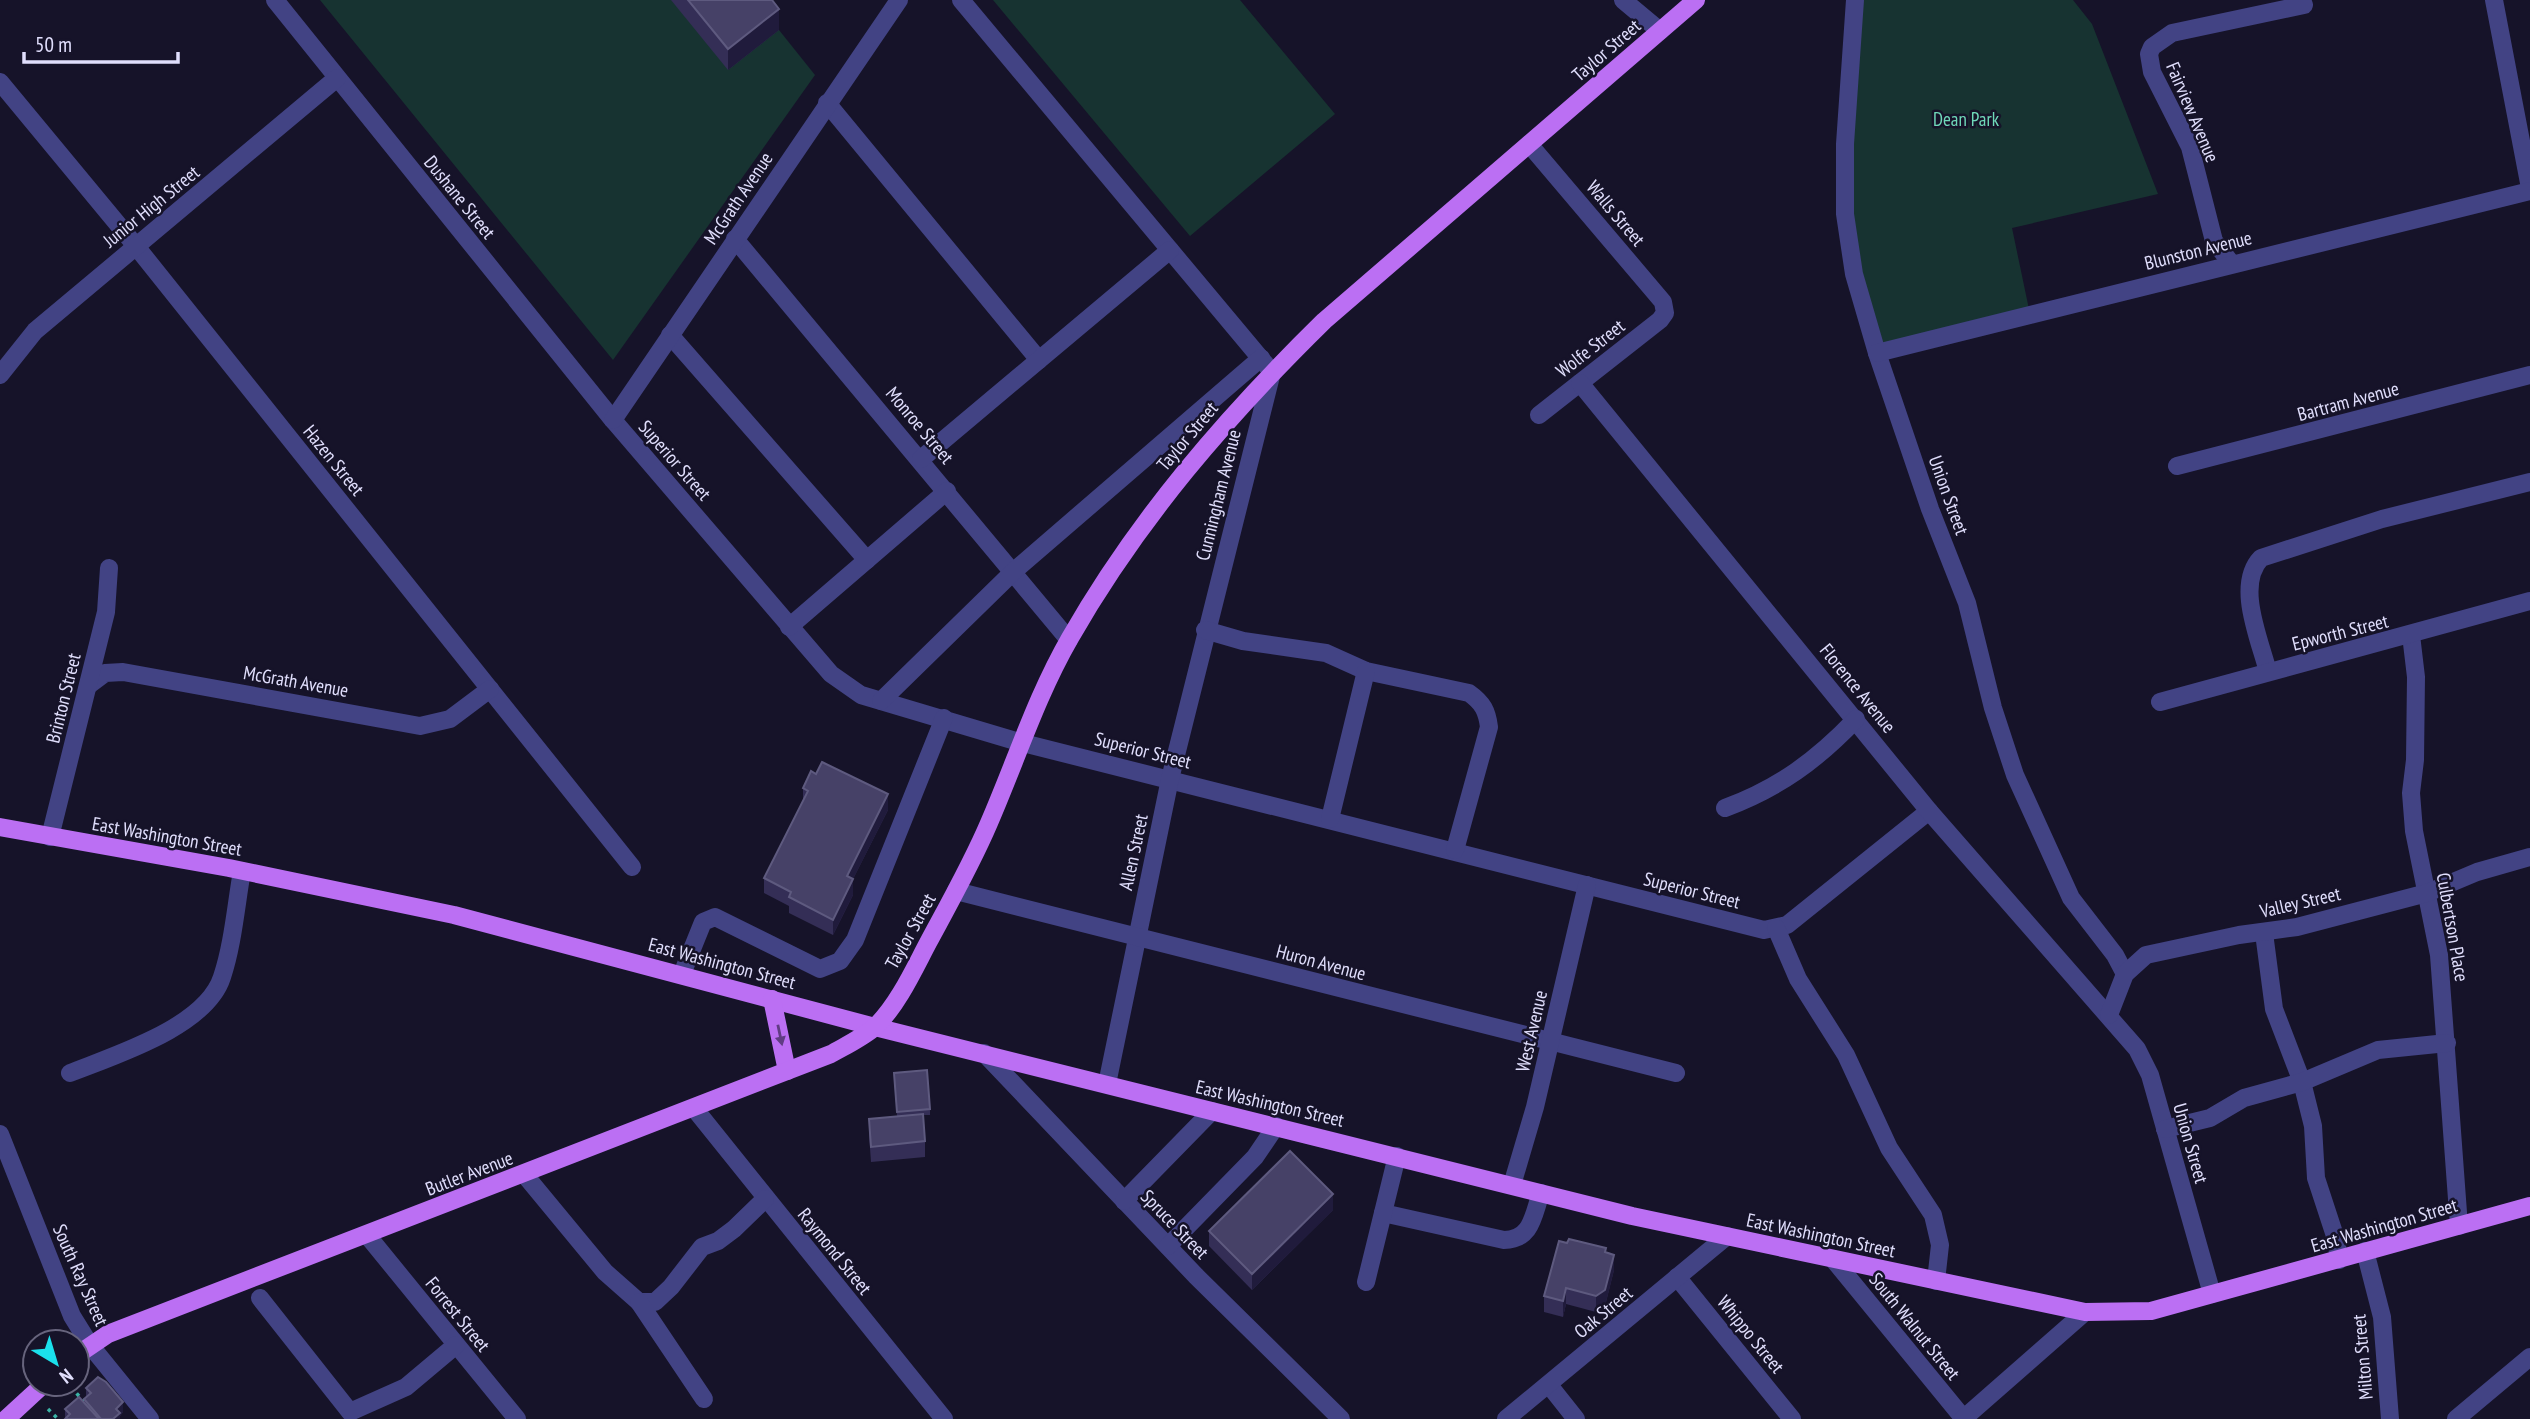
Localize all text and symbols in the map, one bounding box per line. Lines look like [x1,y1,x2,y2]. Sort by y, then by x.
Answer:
street label: Taylor Street [1567,13,1646,86]
scale bar [24,21,178,65]
text: 50 m [35,31,72,58]
street label: Fairview Avenue [2161,58,2225,166]
park label: Dean Park [1933,107,2000,131]
street label: McGrath Avenue [698,147,778,249]
street label: Dushane Street [419,151,501,244]
street label: Junior High Street [97,159,205,253]
street label: Walls Street [1582,175,1651,251]
street label: Blunston Avenue [2142,225,2254,275]
street label: Wolfe Street [1551,313,1630,382]
street label: Bartram Avenue [2295,376,2402,426]
street label: Monroe Street [881,382,960,469]
street label: Taylor Street [1151,396,1223,475]
street label: Superior Street [634,415,717,506]
street label: Hazen Street [298,420,370,501]
street label: Cunningham Avenue [1190,427,1246,563]
street label: Union Street [1924,452,1975,538]
street label: Epworth Street [2289,608,2391,656]
street label: Florence Avenue [1815,639,1901,738]
street label: Brinton Street [40,650,86,745]
street label: McGrath Avenue [242,660,351,702]
street label: Superior Street [1092,726,1194,774]
street label: East Washington Street [90,811,244,861]
street label: Allen Street [1113,811,1153,892]
street label: Superior Street [1641,866,1743,914]
street label: Culbertson Place [2432,871,2474,983]
street label: Valley Street [2256,881,2343,923]
street label: Taylor Street [879,888,941,973]
street label: East Washington Street [646,932,799,994]
street label: Huron Avenue [1274,939,1369,986]
street label: West Avenue [1510,988,1552,1074]
one-way arrow [775,1024,786,1046]
street label: East Washington Street [1194,1074,1347,1132]
street label: Union Street [2168,1100,2214,1187]
street label: Butler Avenue [422,1145,516,1201]
street label: Spruce Street [1136,1184,1215,1264]
street label: East Washington Street [2308,1192,2461,1257]
street label: Raymond Street [793,1203,878,1300]
street label: East Washington Street [1745,1208,1898,1263]
street label: South Ray Street [48,1220,114,1330]
street label: South Walnut Street [1864,1267,1966,1385]
street label: Forrest Street [421,1272,496,1357]
street label: Oak Street [1569,1280,1637,1343]
street label: Whippo Street [1712,1290,1790,1378]
street label: Milton Street [2346,1313,2378,1401]
north arrow [21,1328,91,1398]
text: N [55,1364,78,1389]

